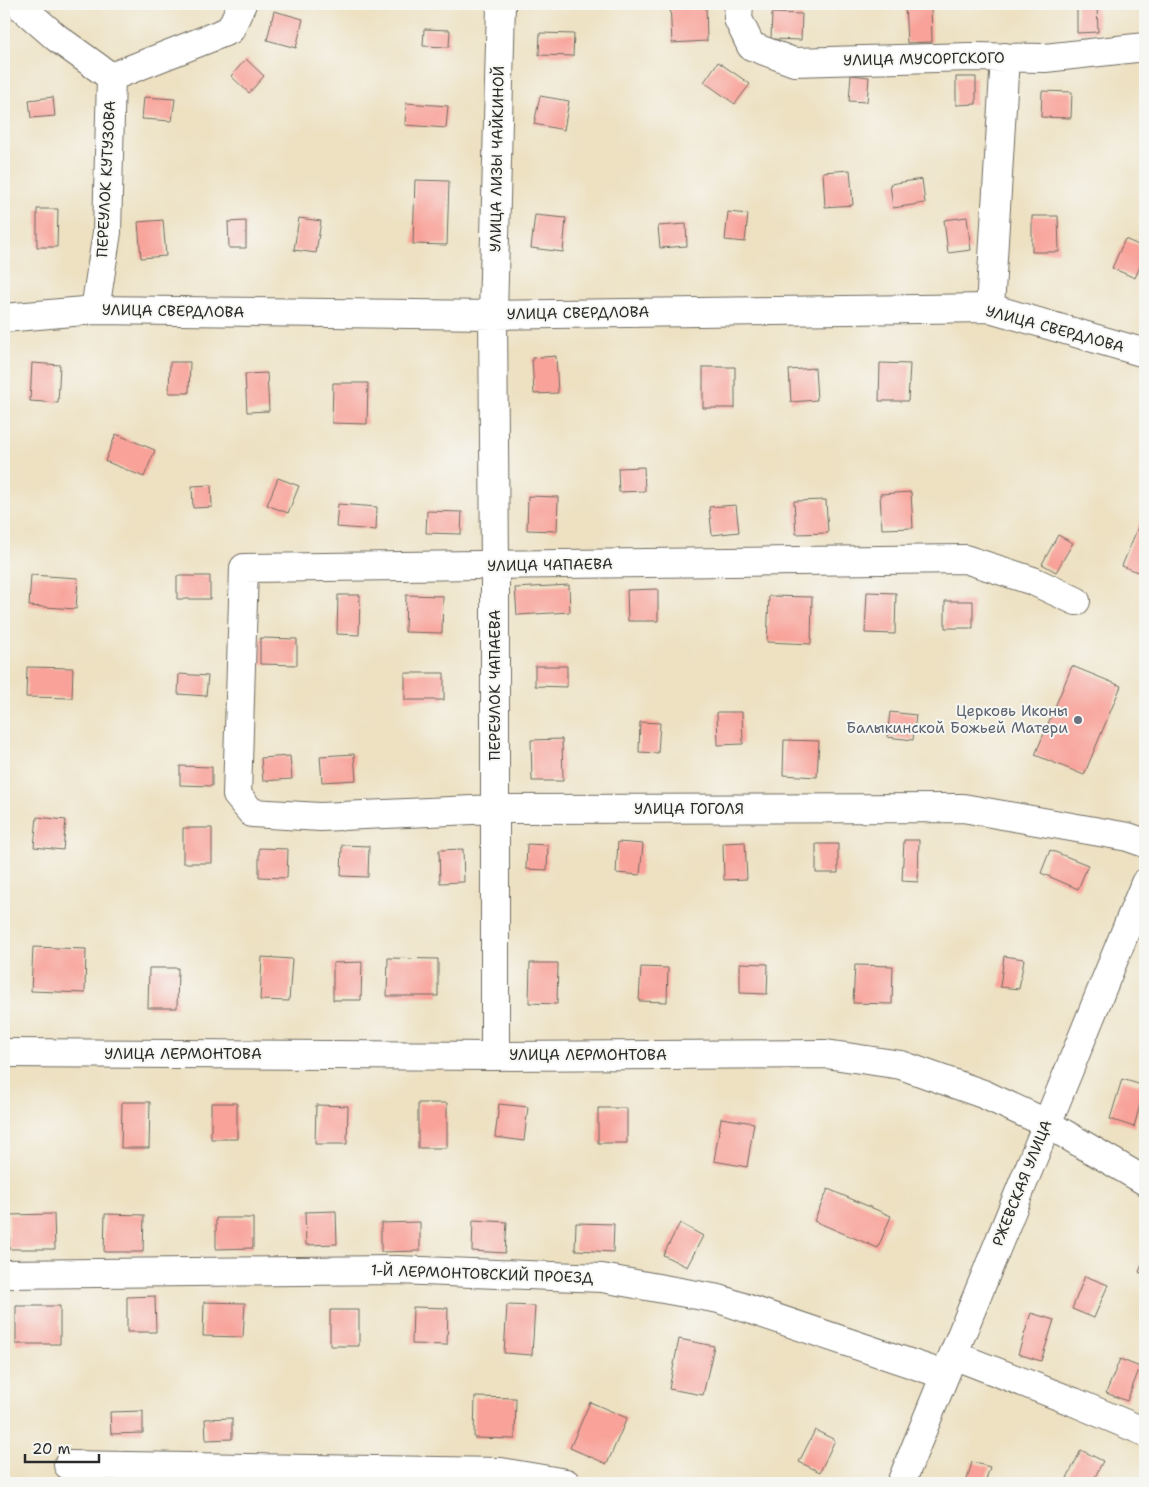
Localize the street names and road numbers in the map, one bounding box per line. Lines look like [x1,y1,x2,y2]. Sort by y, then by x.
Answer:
street label: УЛИЦА МУСОРГСКОГО [843,48,1005,70]
street label: УЛИЦА ЛИЗЫ ЧАЙКИНОЙ [484,66,509,252]
street label: ПЕРЕУЛОК КУТУЗОВА [92,100,120,258]
street label: УЛИЦА СВЕРДЛОВА [102,300,245,322]
street label: УЛИЦА СВЕРДЛОВА [984,301,1127,357]
street label: УЛИЦА СВЕРДЛОВА [507,302,650,324]
street label: УЛИЦА ЧАПАЕВА [487,554,613,576]
street label: ПЕРЕУЛОК ЧАПАЕВА [485,609,505,760]
street label: УЛИЦА ГОГОЛЯ [634,799,744,819]
street label: УЛИЦА ЛЕРМОНТОВА [104,1044,262,1064]
street label: УЛИЦА ЛЕРМОНТОВА [509,1045,667,1065]
street label: РЖЕВСКАЯ УЛИЦА [988,1117,1056,1249]
street label: 1-Й ЛЕРМОНТОВСКИЙ ПРОЕЗД [370,1259,594,1288]

